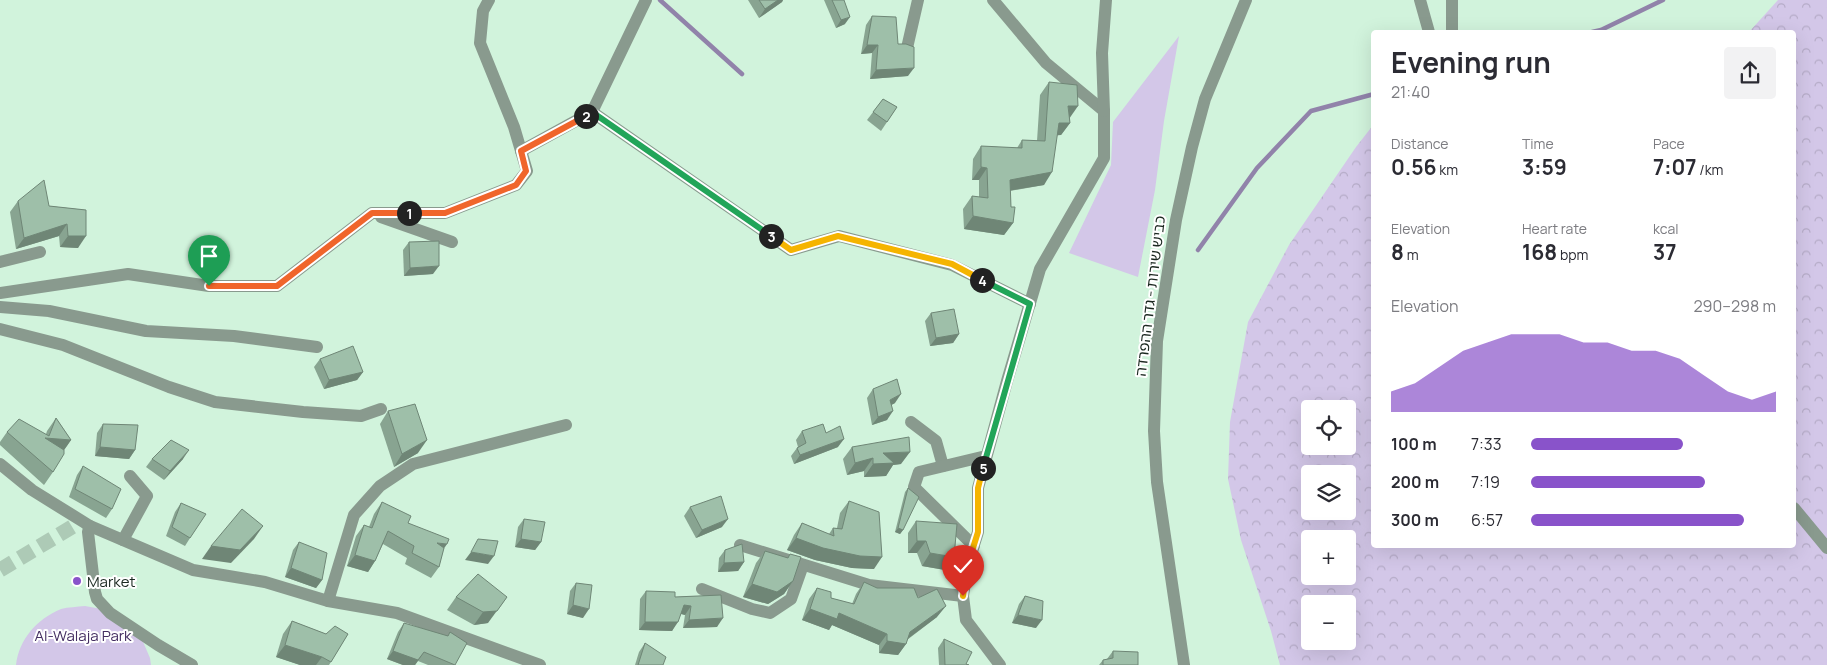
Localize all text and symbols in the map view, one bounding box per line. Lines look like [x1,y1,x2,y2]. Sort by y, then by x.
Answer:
text: Evening run [1391,43,1551,81]
button: share [1724,47,1776,99]
text: 21:40 [1391,81,1430,103]
pin: 2 [574,104,598,128]
text: 2 [582,107,591,126]
text: Distance [1391,134,1448,153]
text: Time [1522,134,1554,153]
text: Pace [1653,134,1685,153]
text: 0.56 [1391,153,1437,181]
text: 3:59 [1522,153,1567,181]
text: 7:07 [1653,153,1696,181]
text: km [1437,160,1458,179]
text: /km [1696,160,1723,179]
pin: 1 [396,200,422,226]
text: 1 [406,204,413,223]
street label: כביש שירות - גדר ההפרדה [1130,214,1170,377]
text: Elevation [1391,219,1450,238]
text: Heart rate [1522,219,1587,238]
text: kcal [1653,219,1679,238]
pin: 3 [758,224,784,248]
text: 3 [767,227,776,246]
pin [188,235,230,286]
text: 8 [1391,238,1404,266]
text: 168 [1522,238,1557,266]
text: 37 [1653,238,1676,266]
icon: arrive [195,242,223,270]
text: m [1404,245,1419,264]
text: bpm [1557,245,1588,264]
pin: 4 [970,268,994,292]
text: 4 [978,271,987,290]
text: Elevation [1391,295,1459,317]
text: 290–298 m [1693,295,1776,317]
map controls [1301,400,1356,650]
button: locate [1301,400,1356,455]
text: 100 m [1391,433,1437,455]
text: 7:33 [1471,433,1502,455]
pin: 5 [970,456,996,480]
text: 5 [979,459,988,478]
button: layers [1301,465,1356,520]
text: 200 m [1391,471,1439,493]
text: 7:19 [1471,471,1500,493]
text: 300 m [1391,509,1439,531]
text: 6:57 [1471,509,1503,531]
button: + [1301,530,1356,585]
pin [942,545,984,596]
icon: check [949,552,977,580]
place label: Market [87,571,135,592]
marker: Market [71,575,83,587]
button: − [1301,595,1356,650]
park label: Al-Walaja Park [34,625,132,646]

